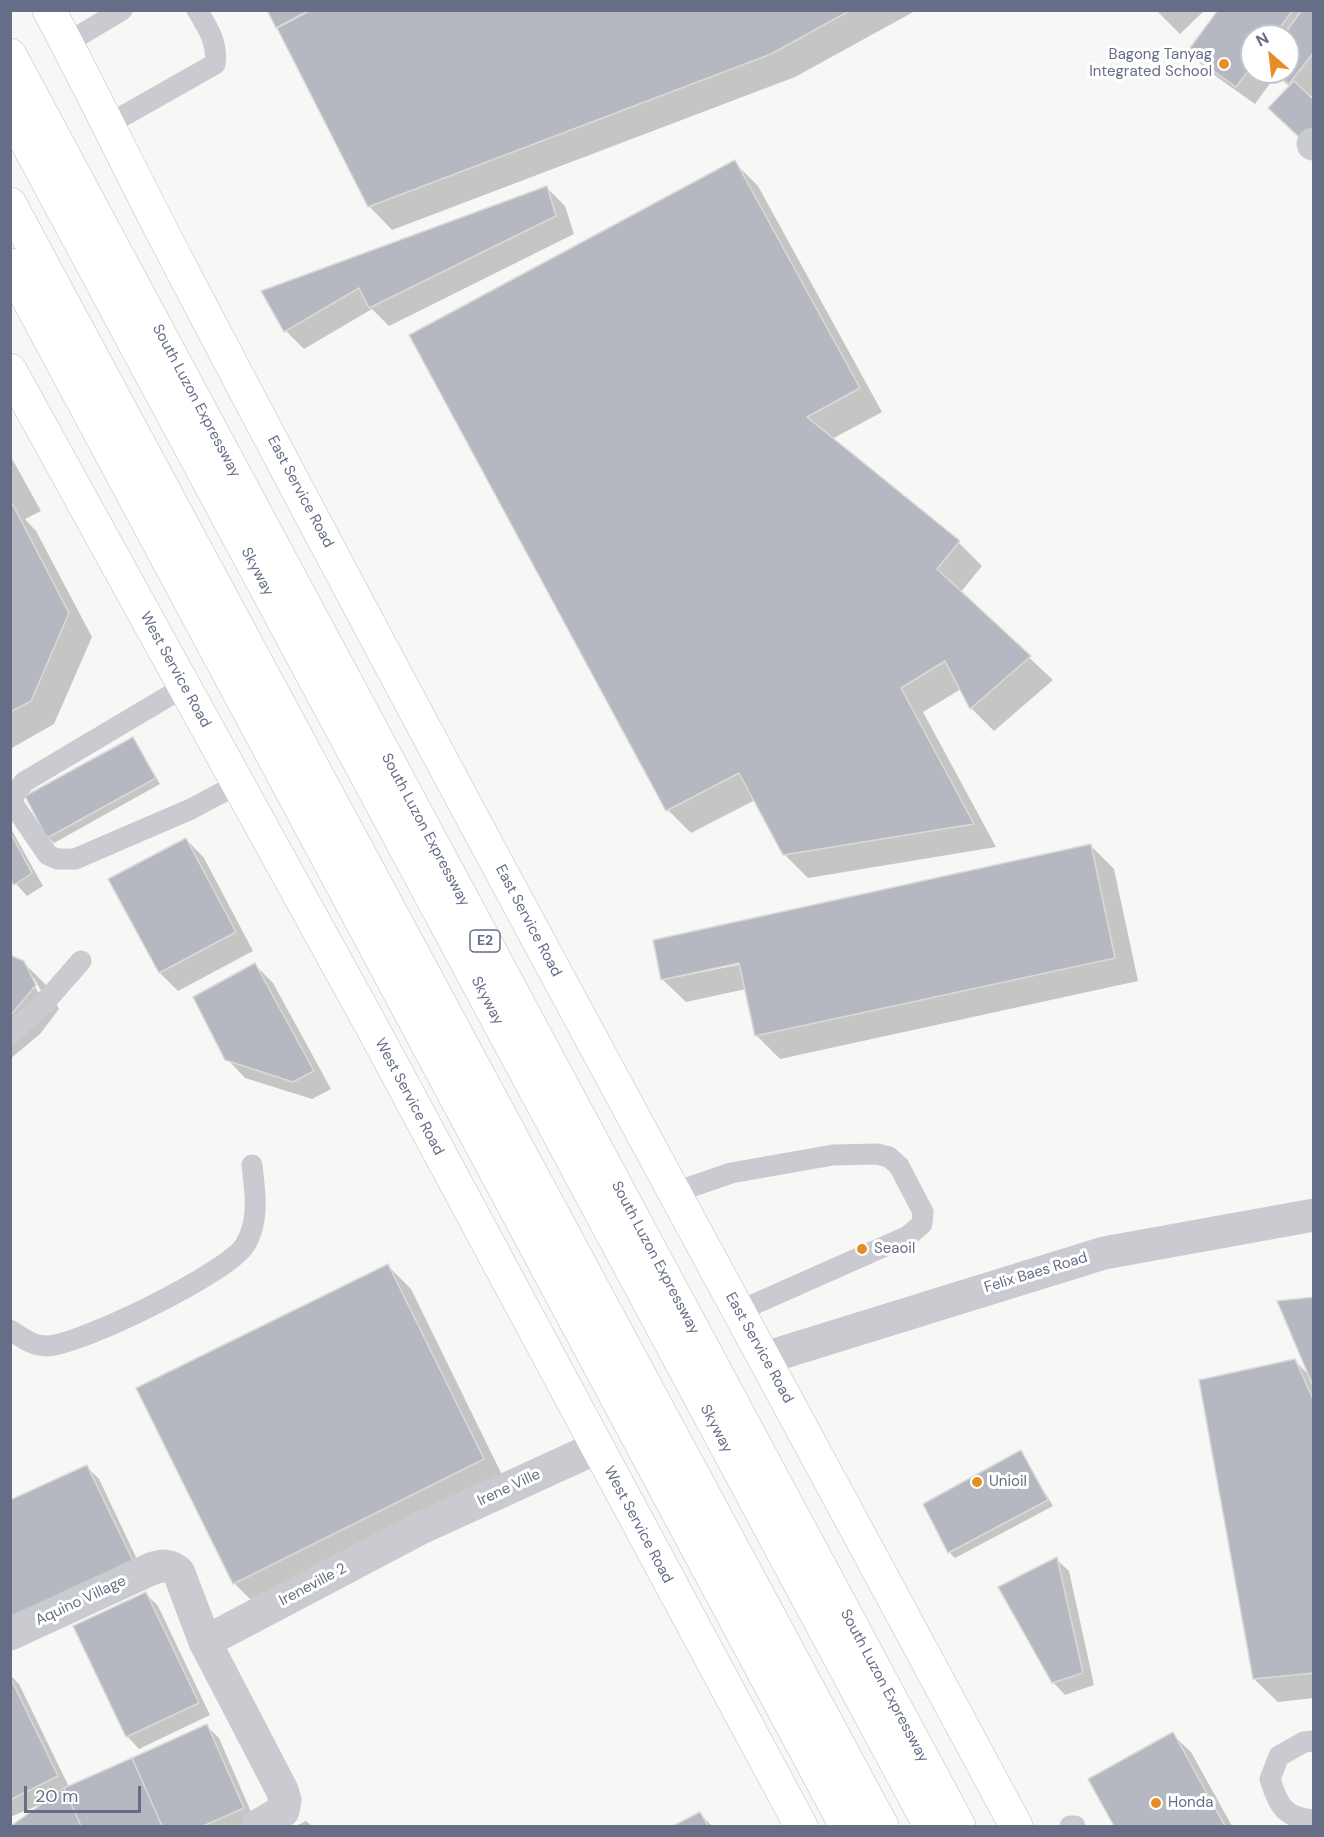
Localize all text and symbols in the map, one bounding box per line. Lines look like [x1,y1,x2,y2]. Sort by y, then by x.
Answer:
north arrow [1240,24,1300,84]
text: N [1252,27,1272,51]
place label: Bagong Tanyag Integrated School [1089,46,1212,81]
marker: Bagong Tanyag Integrated School [1217,57,1231,71]
street label: South Luzon Expressway [148,321,244,481]
street label: East Service Road [263,433,337,551]
street label: Skyway [237,545,277,599]
street label: West Service Road [136,609,214,731]
street label: South Luzon Expressway [377,750,473,910]
street label: East Service Road [491,862,565,980]
road number: E2 [470,930,500,952]
street label: Skyway [467,974,507,1028]
street label: West Service Road [371,1036,447,1158]
street label: South Luzon Expressway [607,1178,703,1338]
place label: Seaoil [874,1240,915,1258]
marker: Seaoil [855,1242,869,1256]
street label: Felix Baes Road [982,1249,1090,1297]
street label: East Service Road [721,1289,797,1407]
street label: Skyway [696,1402,736,1456]
street label: West Service Road [600,1464,676,1586]
street label: Irene Ville [475,1466,543,1510]
place label: Unioil [989,1473,1027,1491]
marker: Unioil [970,1475,984,1489]
street label: Ireneville 2 [276,1560,350,1610]
street label: Aquino Village [33,1572,129,1630]
street label: South Luzon Expressway [836,1606,932,1766]
scale bar [27,1774,144,1812]
text: 20 m [35,1784,78,1808]
place label: Honda [1168,1794,1213,1812]
marker: Honda [1149,1796,1163,1810]

